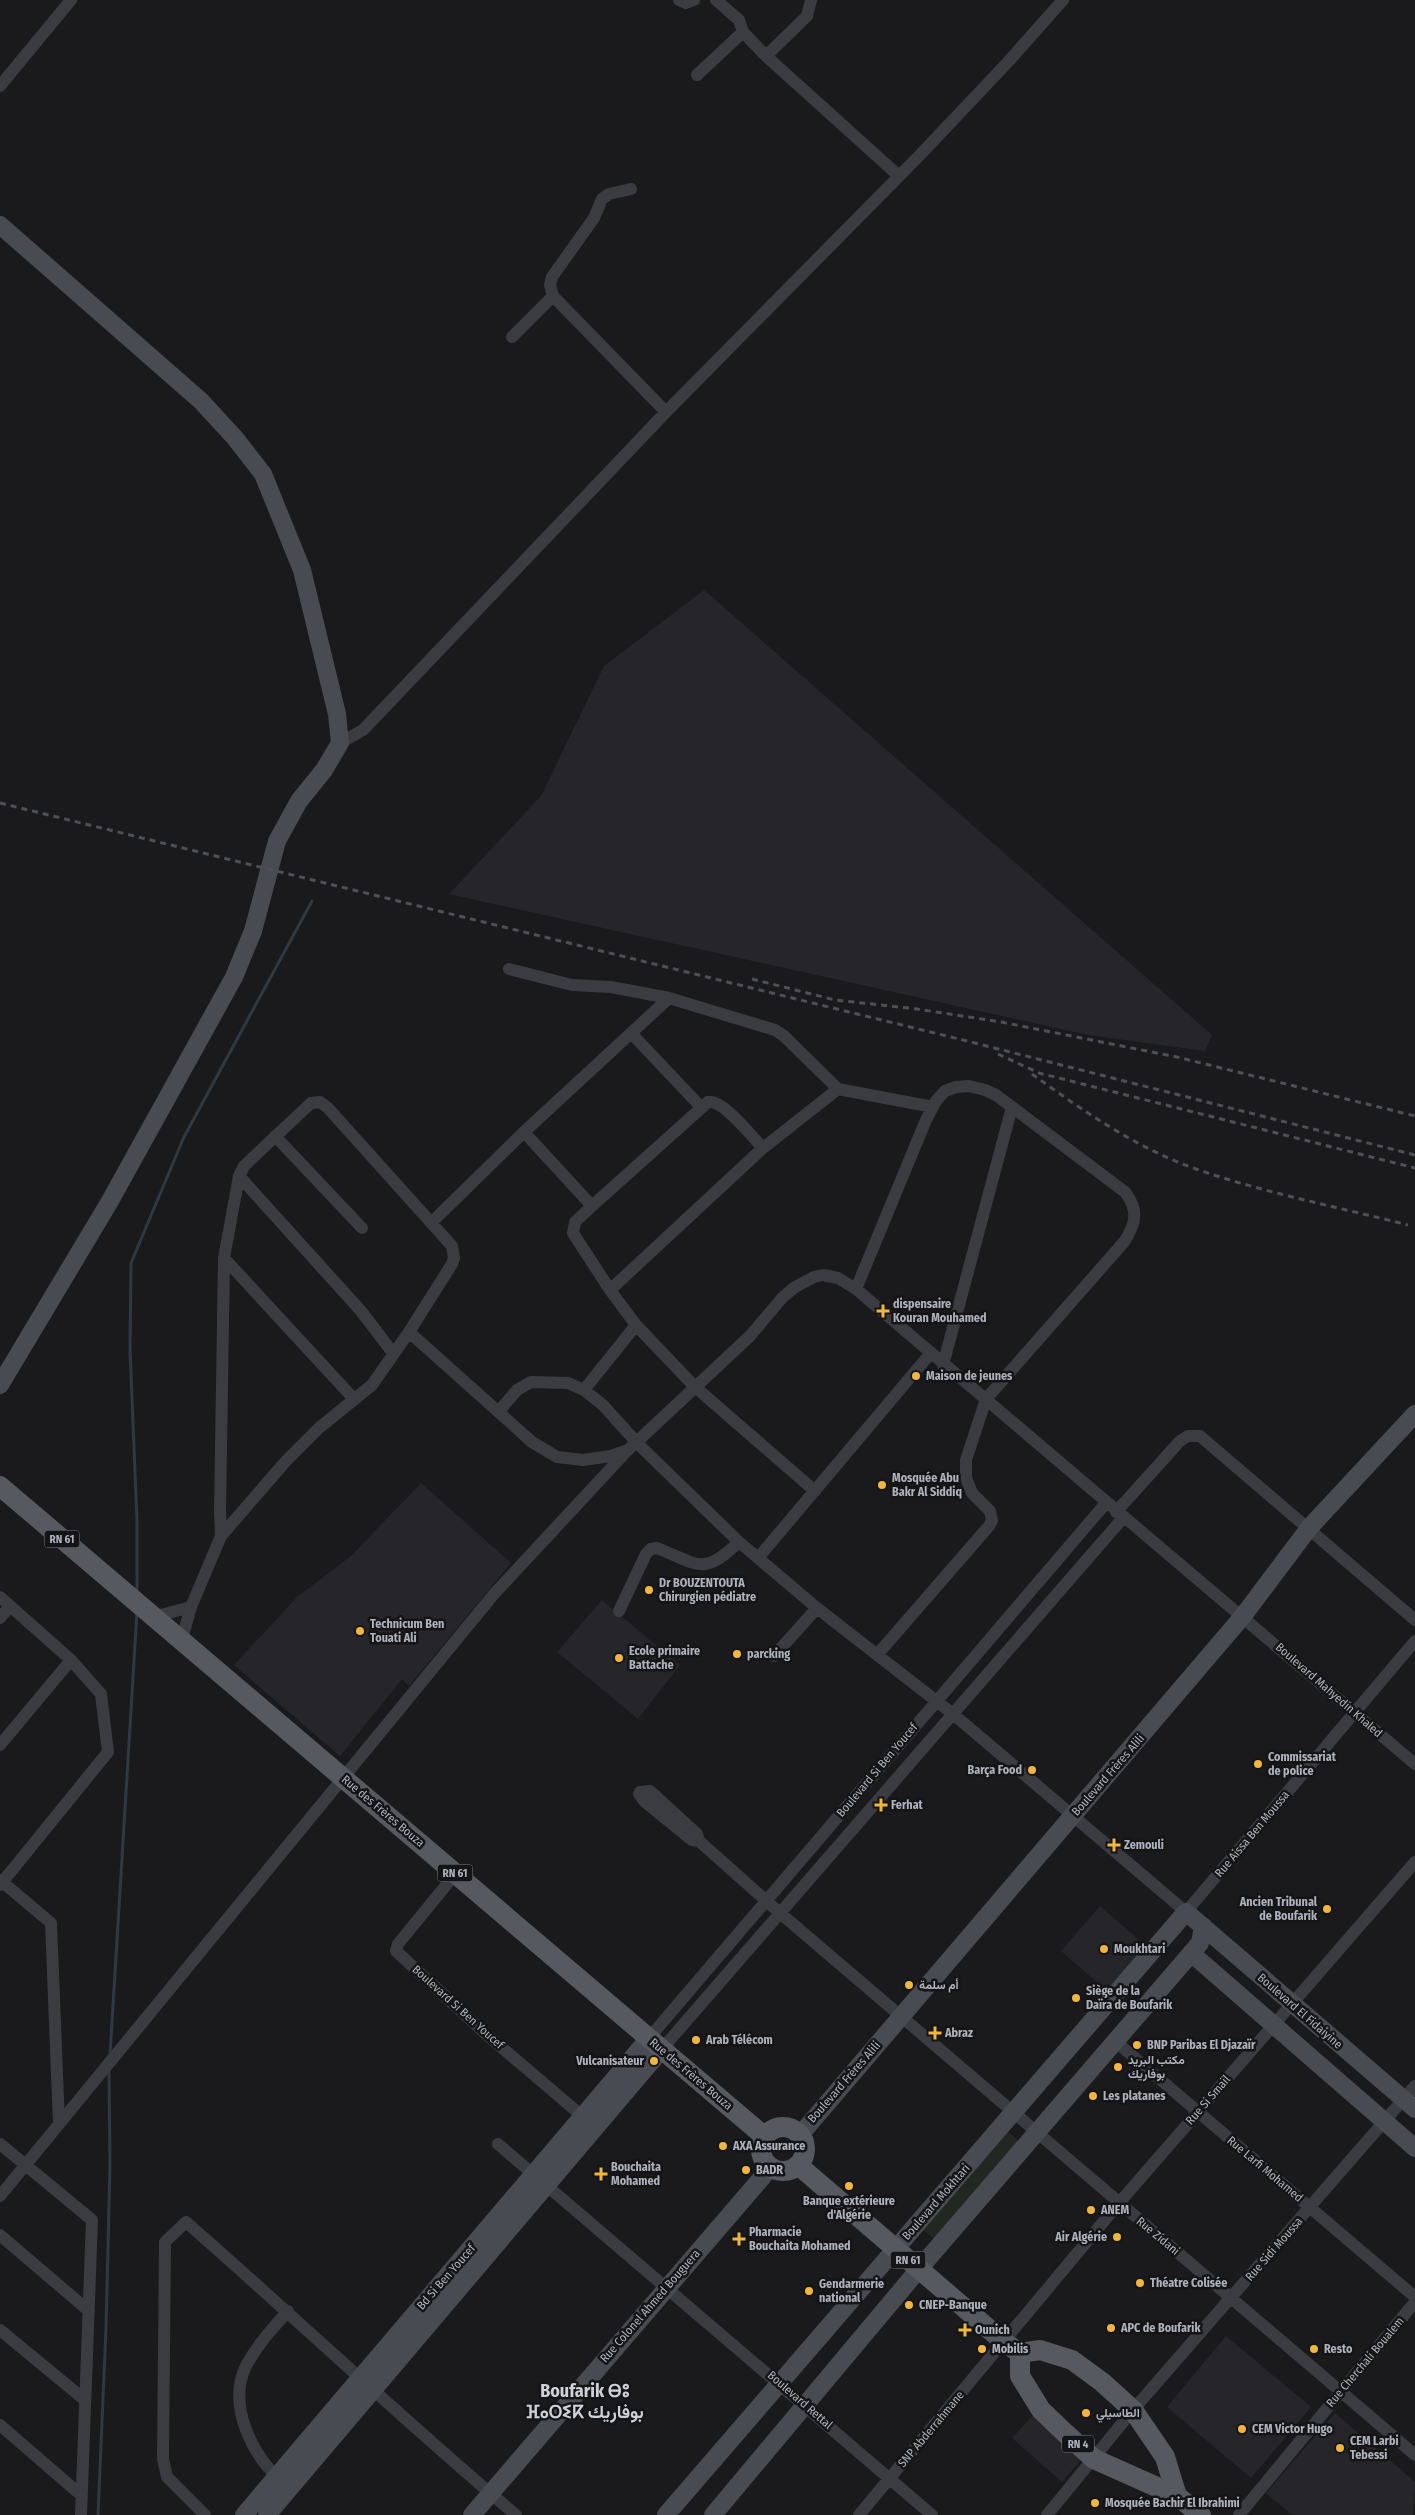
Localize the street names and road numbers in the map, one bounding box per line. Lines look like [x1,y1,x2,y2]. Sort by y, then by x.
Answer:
road number: RN 61 [44,1530,80,1548]
street label: Boulevard Mahyedin Khaled [1273,1640,1385,1740]
street label: Boulevard Si Ben Youcef [834,1719,921,1820]
street label: Boulevard Frères Alili [1069,1731,1147,1819]
street label: Rue des Frères Bouza [339,1772,427,1850]
street label: Rue Aissa Ben Moussa [1212,1788,1292,1880]
road number: RN 61 [438,1865,472,1882]
street label: Boulevard Si Ben Youcef [409,1962,508,2053]
street label: Boulevard El Fidaiyine [1255,1970,1345,2052]
street label: Rue des Frères Bouza [647,2035,735,2113]
street label: Boulevard Frères Alili [805,2038,883,2126]
street label: Rue Si Smaïl [1183,2072,1233,2128]
street label: Rue Larfi Mohamed [1224,2133,1306,2205]
street label: Boulevard Mokhtari [899,2161,973,2243]
street label: Rue Zidani [1134,2214,1182,2258]
street label: Rue Sidi Moussa [1243,2214,1306,2284]
street label: Bd Si Ben Youcef [414,2241,479,2312]
street label: Rue Colonel Ahmed Bouguera [597,2247,703,2365]
road number: RN 61 [890,2252,926,2268]
street label: Rue Cherchali Boualem [1323,2314,1407,2410]
street label: Boulevard Rettal [765,2368,835,2432]
street label: SNP Abderrahmane [895,2388,967,2470]
road number: RN 4 [1062,2436,1094,2452]

